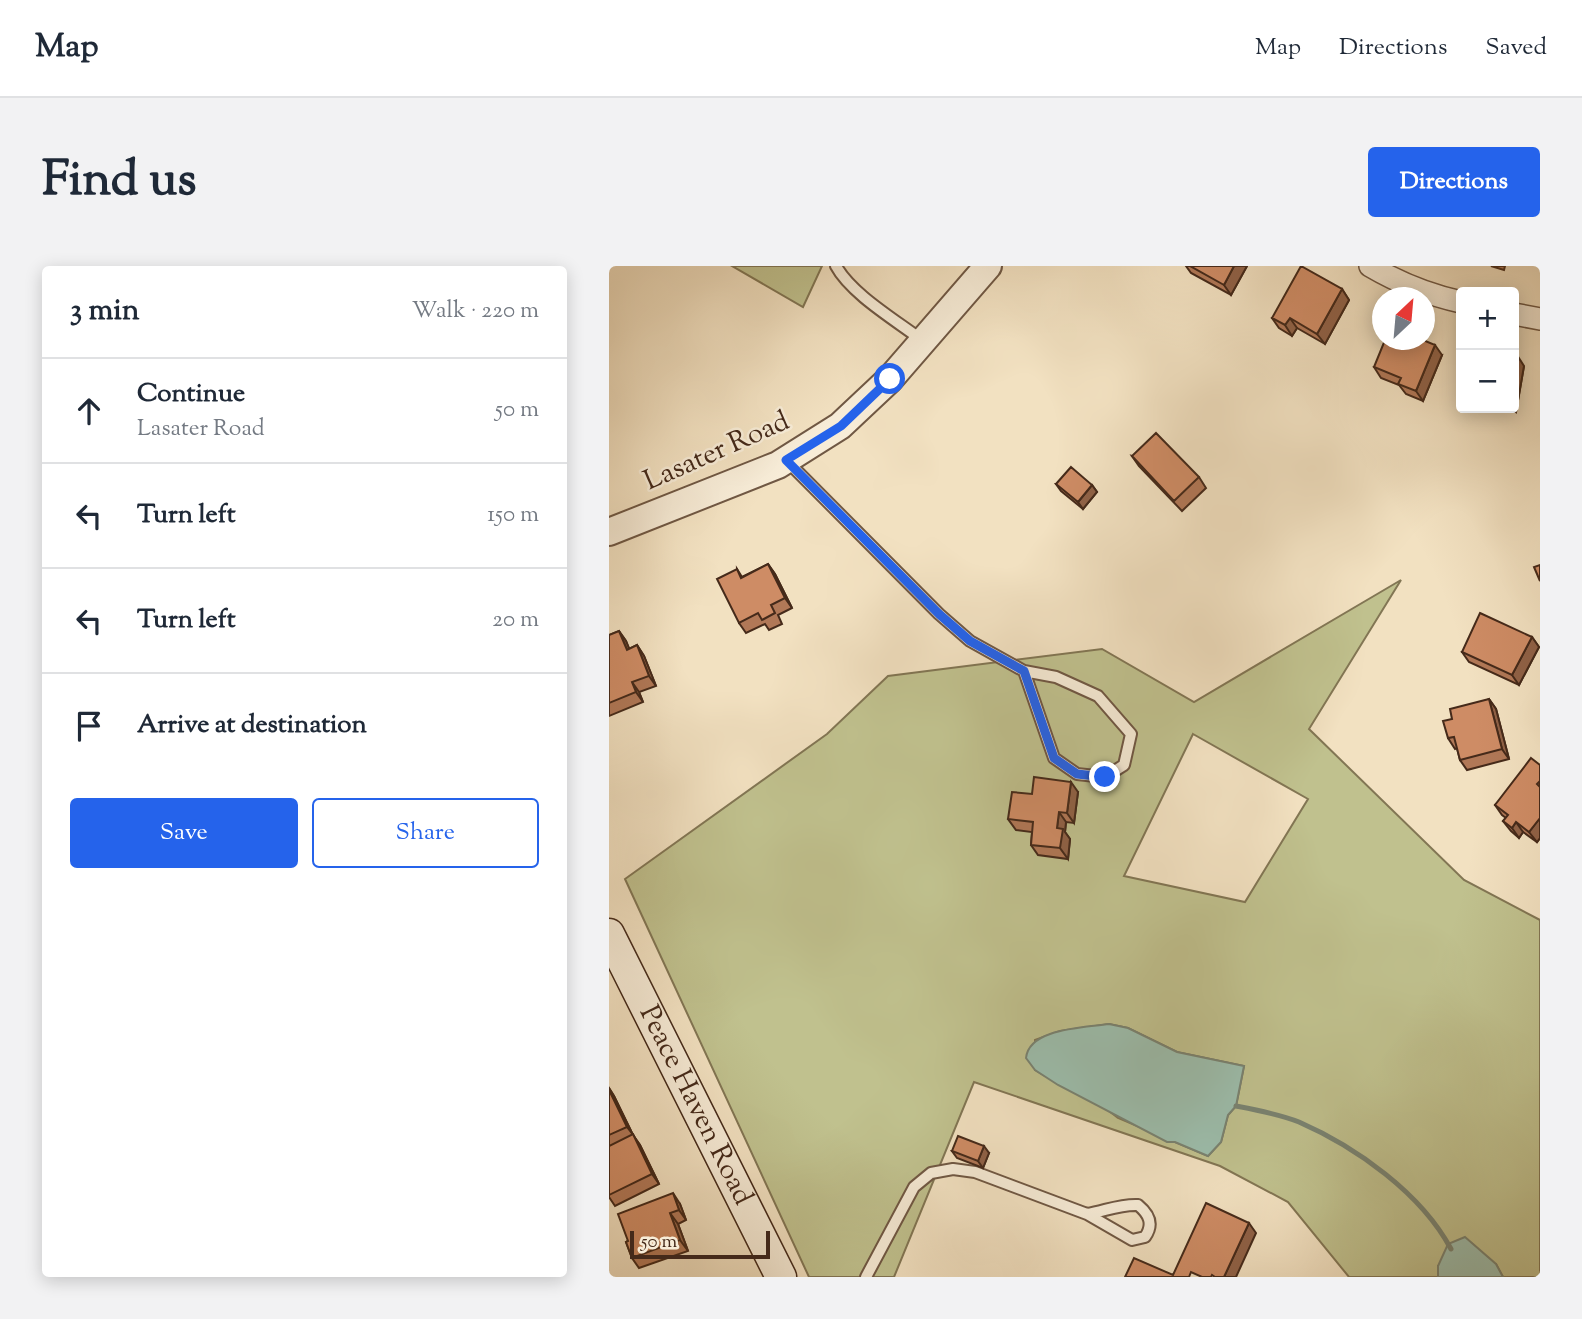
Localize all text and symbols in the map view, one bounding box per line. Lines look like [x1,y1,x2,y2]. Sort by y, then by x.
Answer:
text: Map [35,24,99,72]
text: Map [1255,31,1301,65]
text: Directions [1339,31,1447,65]
text: Saved [1485,31,1547,65]
text: Find us [42,147,196,217]
button: Directions [1368,147,1540,217]
north arrow [1372,287,1435,350]
map controls [1456,287,1519,413]
button: + [1456,287,1519,350]
text: 3 min [70,290,140,333]
text: Walk · 220 m [412,295,539,328]
button: − [1456,350,1519,413]
route start [874,363,905,394]
text: Continue [137,376,245,413]
icon: ahead [70,392,108,430]
text: 50 m [495,394,539,427]
street label: Lasater Road [638,402,796,502]
text: Lasater Road [137,413,265,446]
icon: left [70,497,108,535]
text: Turn left [137,497,236,534]
text: 150 m [487,499,539,532]
icon: left [70,602,108,640]
text: Turn left [137,602,236,639]
text: 20 m [492,604,539,637]
icon: arrive [70,707,108,745]
text: Arrive at destination [137,707,367,744]
route end [1089,761,1120,792]
button: Save [70,798,298,868]
button: Share [312,798,539,868]
street label: Peace Haven Road [628,999,762,1213]
scale bar [630,1228,770,1260]
text: 50 m [641,1229,677,1256]

